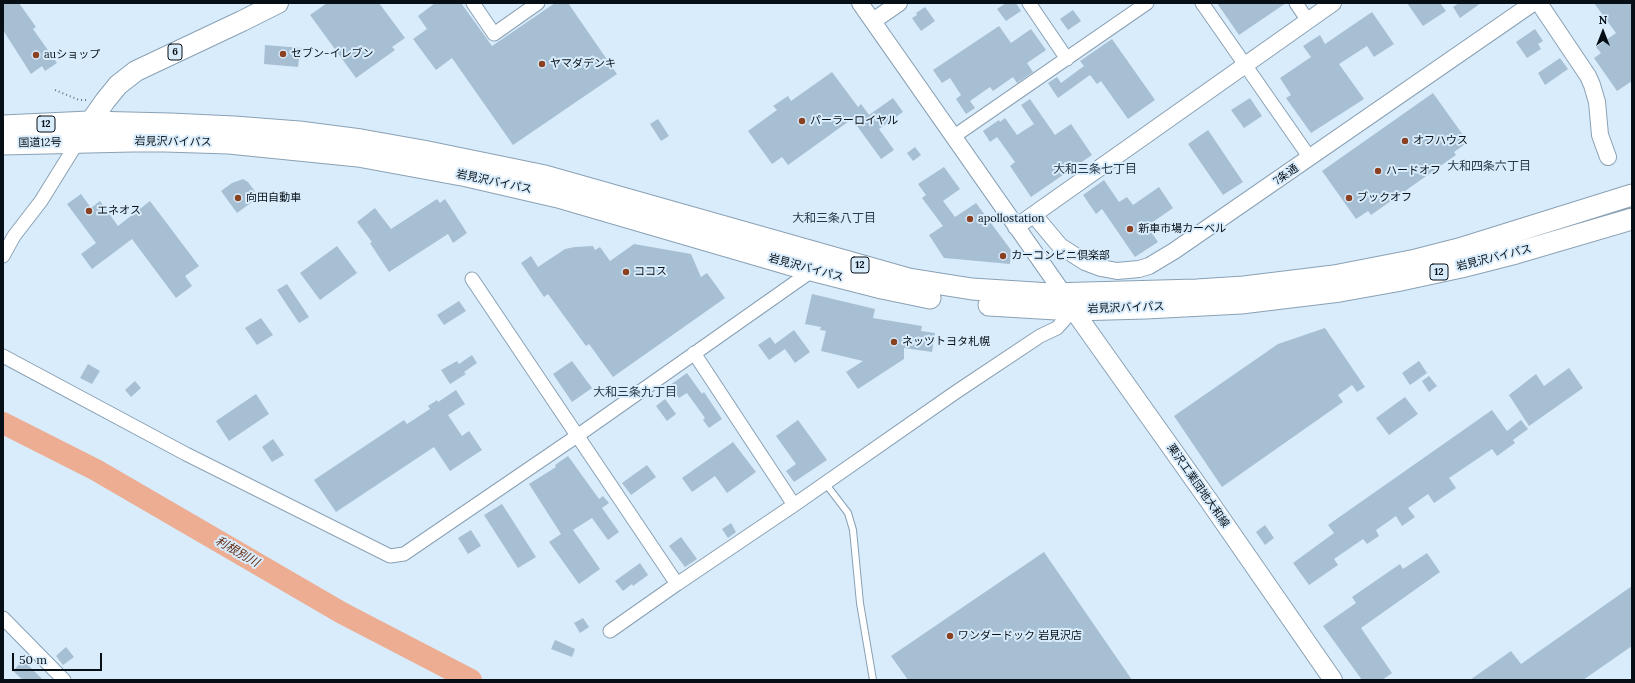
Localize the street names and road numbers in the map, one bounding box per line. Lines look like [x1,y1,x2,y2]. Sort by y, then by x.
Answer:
road number: 6 [168,44,182,60]
road number: 12 [37,116,55,132]
street label: 岩見沢バイパス [134,135,212,149]
street label: 国道12号 [18,136,62,150]
street label: 7条通 [1271,162,1301,188]
street label: 岩見沢バイパス [455,168,533,196]
street label: 岩見沢バイパス [1455,242,1533,274]
street label: 岩見沢バイパス [767,252,845,284]
road number: 12 [851,257,869,273]
road number: 12 [1430,264,1448,280]
street label: 岩見沢バイパス [1087,300,1165,316]
street label: 栗沢工業団地大和線 [1164,442,1232,530]

